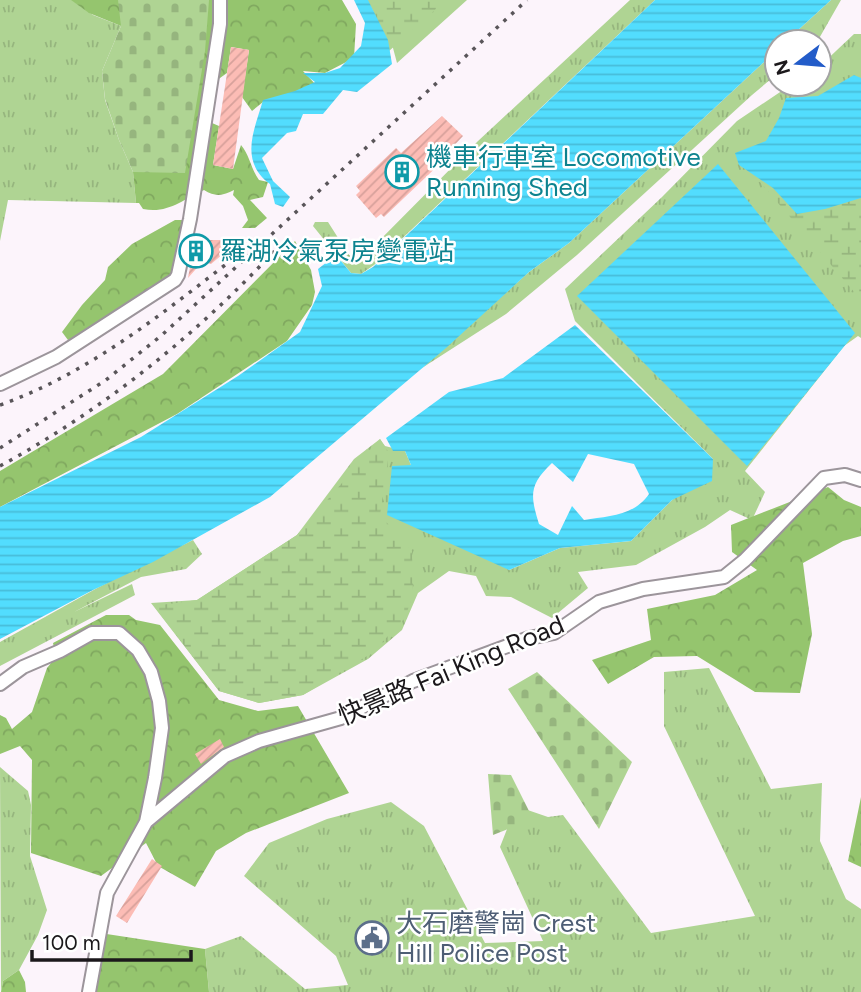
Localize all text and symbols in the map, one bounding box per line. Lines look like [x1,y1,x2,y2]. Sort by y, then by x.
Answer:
north arrow [763,28,833,98]
text: N [769,57,795,78]
place label: 機車行車室 Locomotive Running Shed [426,141,701,203]
building icon: 機車行車室 Locomotive Running Shed [383,153,421,191]
building icon: 羅湖冷氣泵房變電站 [177,232,215,270]
place label: 羅湖冷氣泵房變電站 [220,235,454,267]
street label: 快景路 Fai King Road [333,608,569,732]
place label: 大石磨警崗 Crest Hill Police Post [396,907,596,969]
scale bar [32,918,191,962]
public building icon: 大石磨警崗 Crest Hill Police Post [353,919,391,957]
text: 100 m [42,930,101,955]

